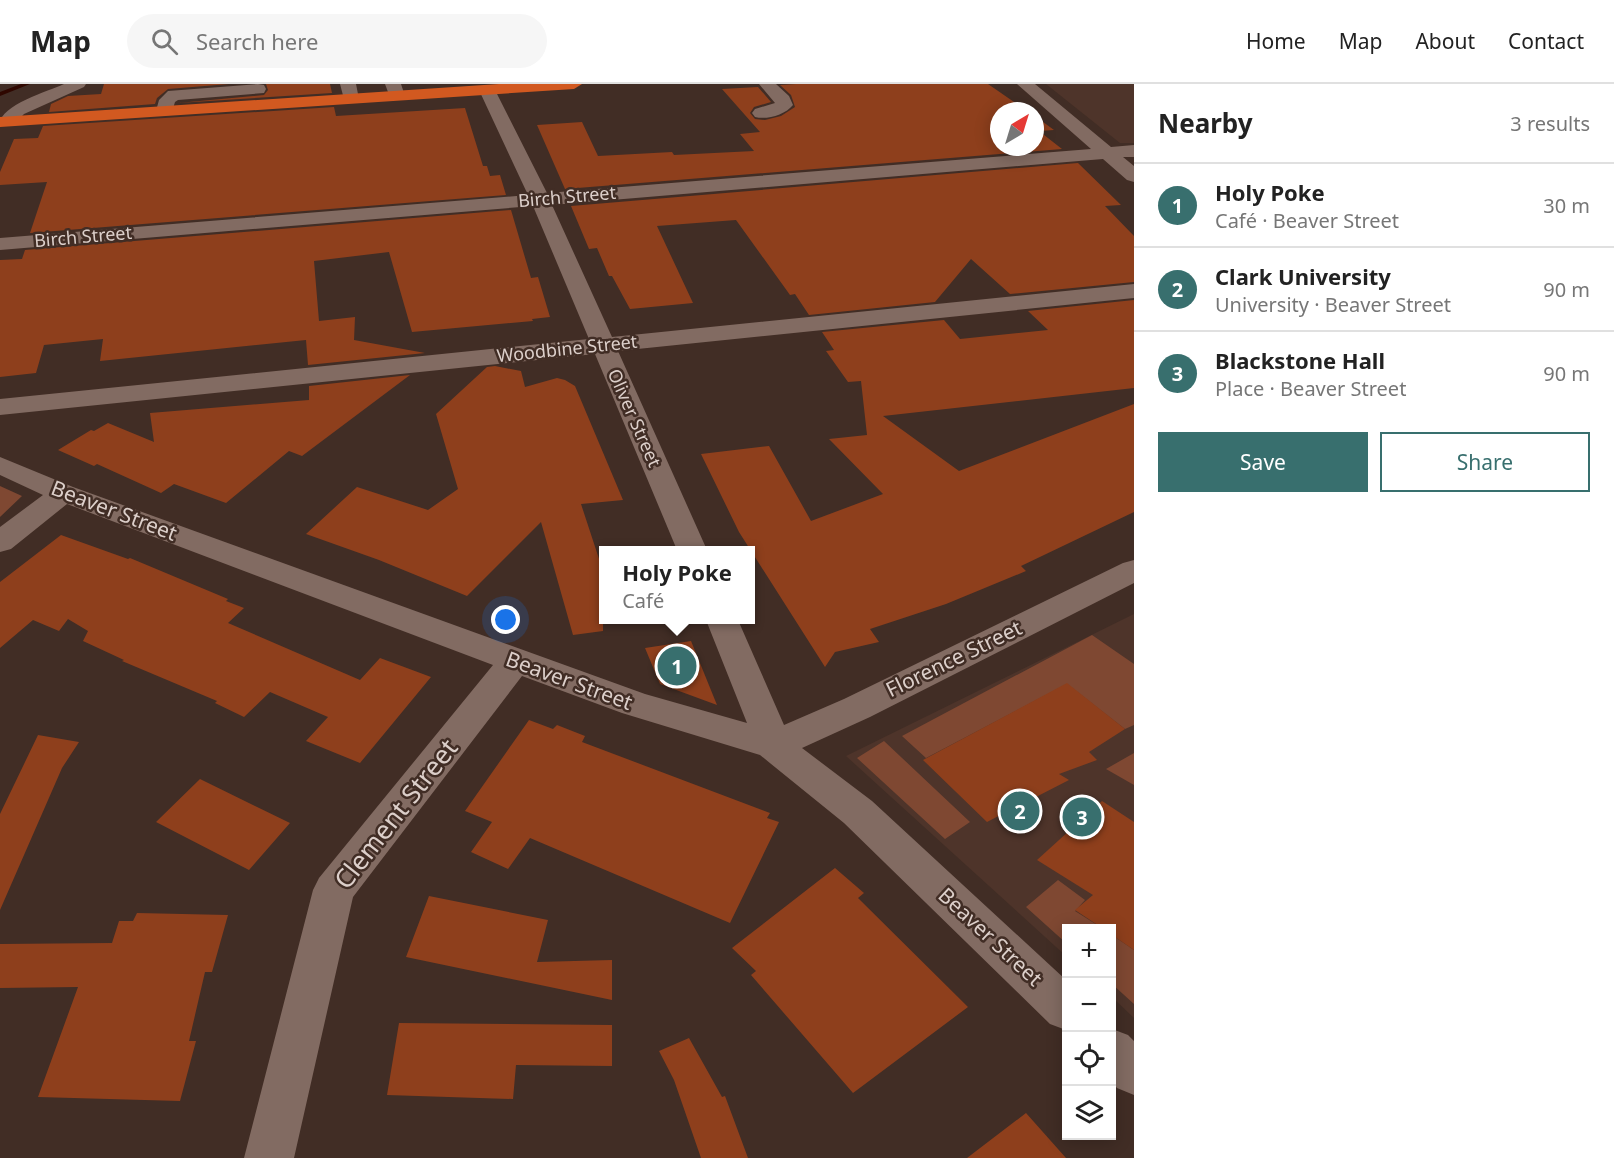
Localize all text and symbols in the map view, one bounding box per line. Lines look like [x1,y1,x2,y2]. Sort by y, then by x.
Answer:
search box [127,14,547,68]
text: Map [30,22,91,60]
icon: search [148,25,181,58]
text: Search here [196,26,318,56]
text: Home [1246,27,1306,55]
text: Map [1339,27,1382,55]
text: About [1415,27,1475,55]
text: Contact [1508,27,1584,55]
north arrow [990,102,1044,156]
text: Nearby [1158,105,1253,141]
text: 3 results [1510,110,1590,137]
text: Holy Poke [1215,177,1325,207]
street label: Birch Street [517,180,617,212]
text: 1 [1172,192,1183,219]
text: 30 m [1543,192,1590,219]
text: Café · Beaver Street [1215,207,1399,234]
street label: Birch Street [33,220,133,252]
text: Clark University [1215,261,1391,291]
text: 2 [1172,276,1183,303]
text: 90 m [1543,276,1590,303]
text: University · Beaver Street [1215,291,1451,318]
street label: Woodbine Street [495,329,639,367]
text: Blackstone Hall [1215,345,1385,375]
text: 3 [1172,360,1183,387]
text: 90 m [1543,360,1590,387]
street label: Oliver Street [603,365,667,471]
text: Place · Beaver Street [1215,375,1406,402]
button: Save [1158,432,1368,492]
button: Share [1380,432,1590,492]
street label: Beaver Street [47,473,182,547]
popup [599,546,755,624]
text: Holy Poke [622,557,732,587]
text: Café [622,587,664,614]
your location [491,605,520,634]
street label: Florence Street [881,613,1027,703]
street label: Beaver Street [502,644,637,716]
pin: 1 [658,644,696,688]
street label: Clement Street [325,731,465,896]
pin: 2 [1000,788,1040,834]
pin: 3 [1062,794,1102,840]
street label: Beaver Street [933,881,1049,992]
map controls [1062,924,1116,1140]
button: + [1062,924,1116,978]
button: − [1062,978,1116,1032]
button: locate [1062,1032,1116,1086]
button: layers [1062,1086,1116,1140]

